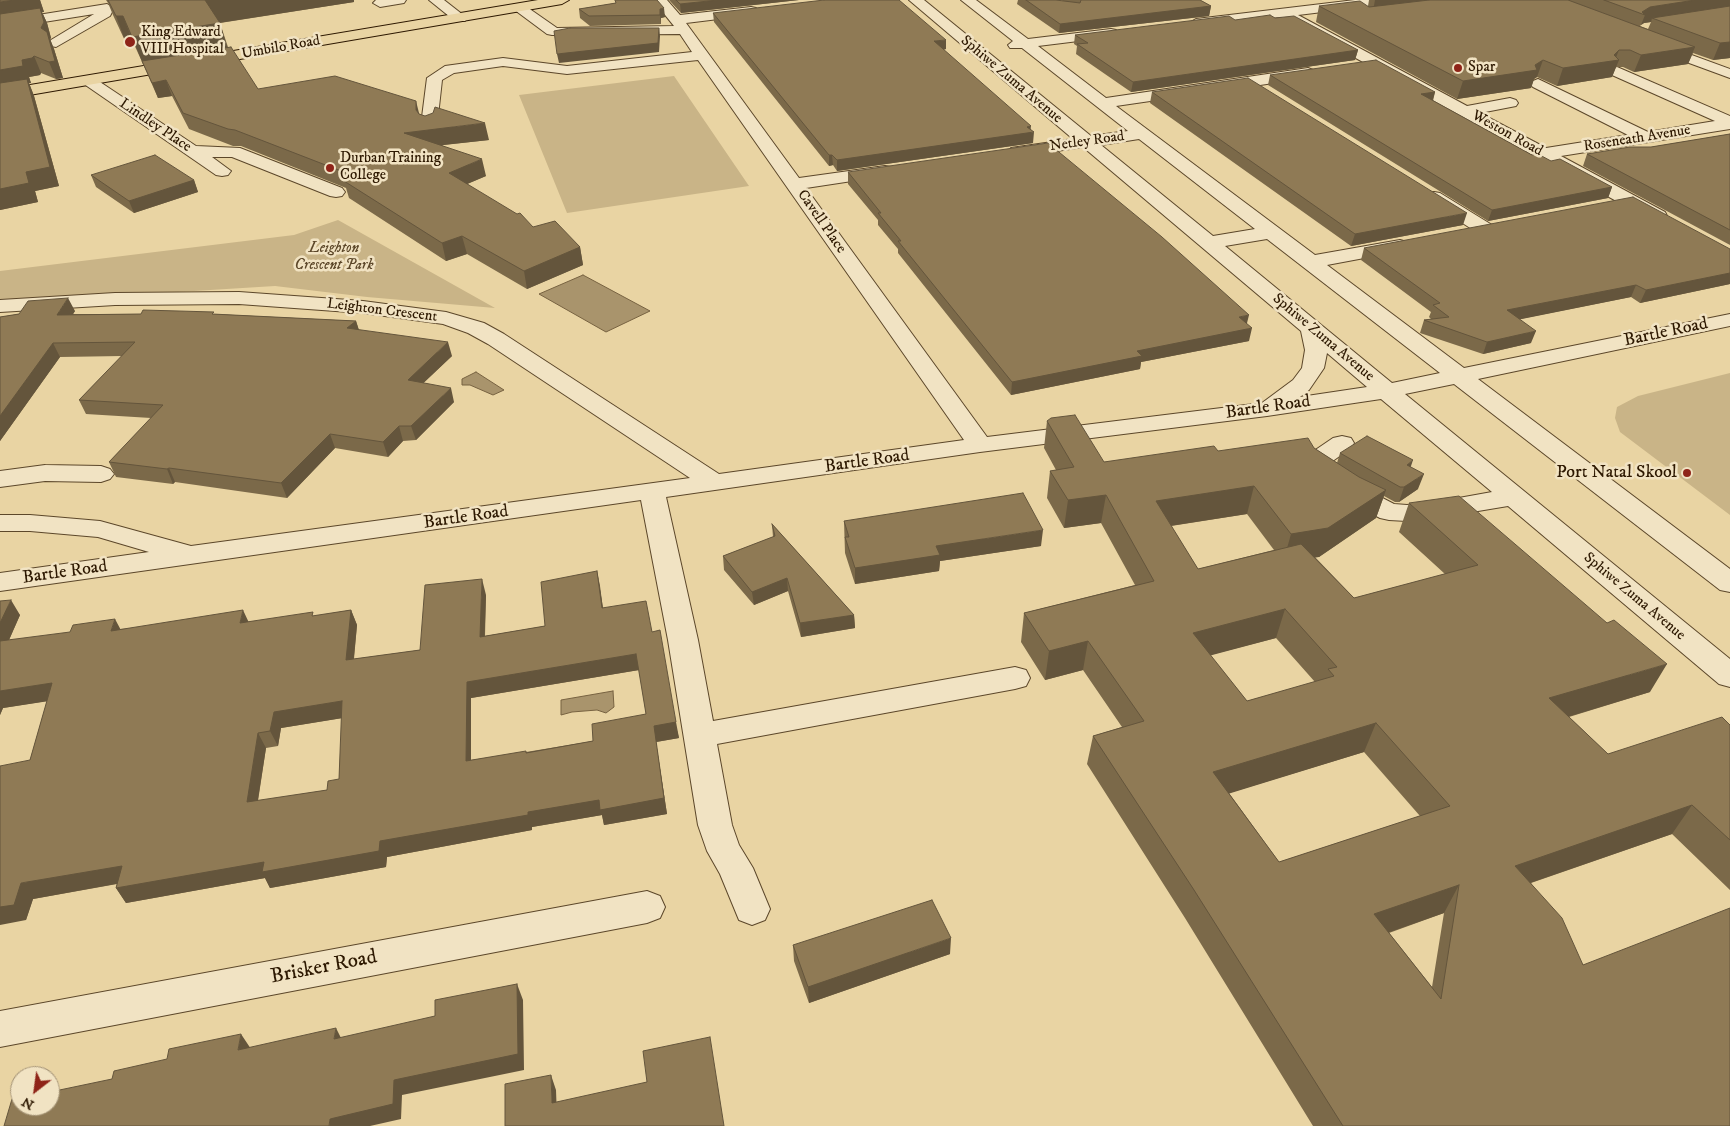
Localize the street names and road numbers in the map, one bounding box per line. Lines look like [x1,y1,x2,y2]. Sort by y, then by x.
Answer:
street label: Umbilo Road [240,32,322,64]
street label: Sphiwe Zuma Avenue [957,32,1065,128]
street label: Lindley Place [116,95,194,157]
street label: Weston Road [1468,107,1546,161]
street label: Roseneath Avenue [1582,122,1692,156]
street label: Netley Road [1049,128,1125,156]
street label: Cavell Place [793,187,849,257]
street label: Sphiwe Zuma Avenue [1269,290,1377,386]
street label: Leighton Crescent [326,295,438,327]
street label: Bartle Road [1622,314,1710,352]
street label: Bartle Road [1224,391,1312,425]
street label: Bartle Road [823,445,911,479]
street label: Bartle Road [422,501,510,535]
street label: Sphiwe Zuma Avenue [1580,549,1688,645]
street label: Bartle Road [21,556,109,590]
street label: Brisker Road [269,945,379,991]

